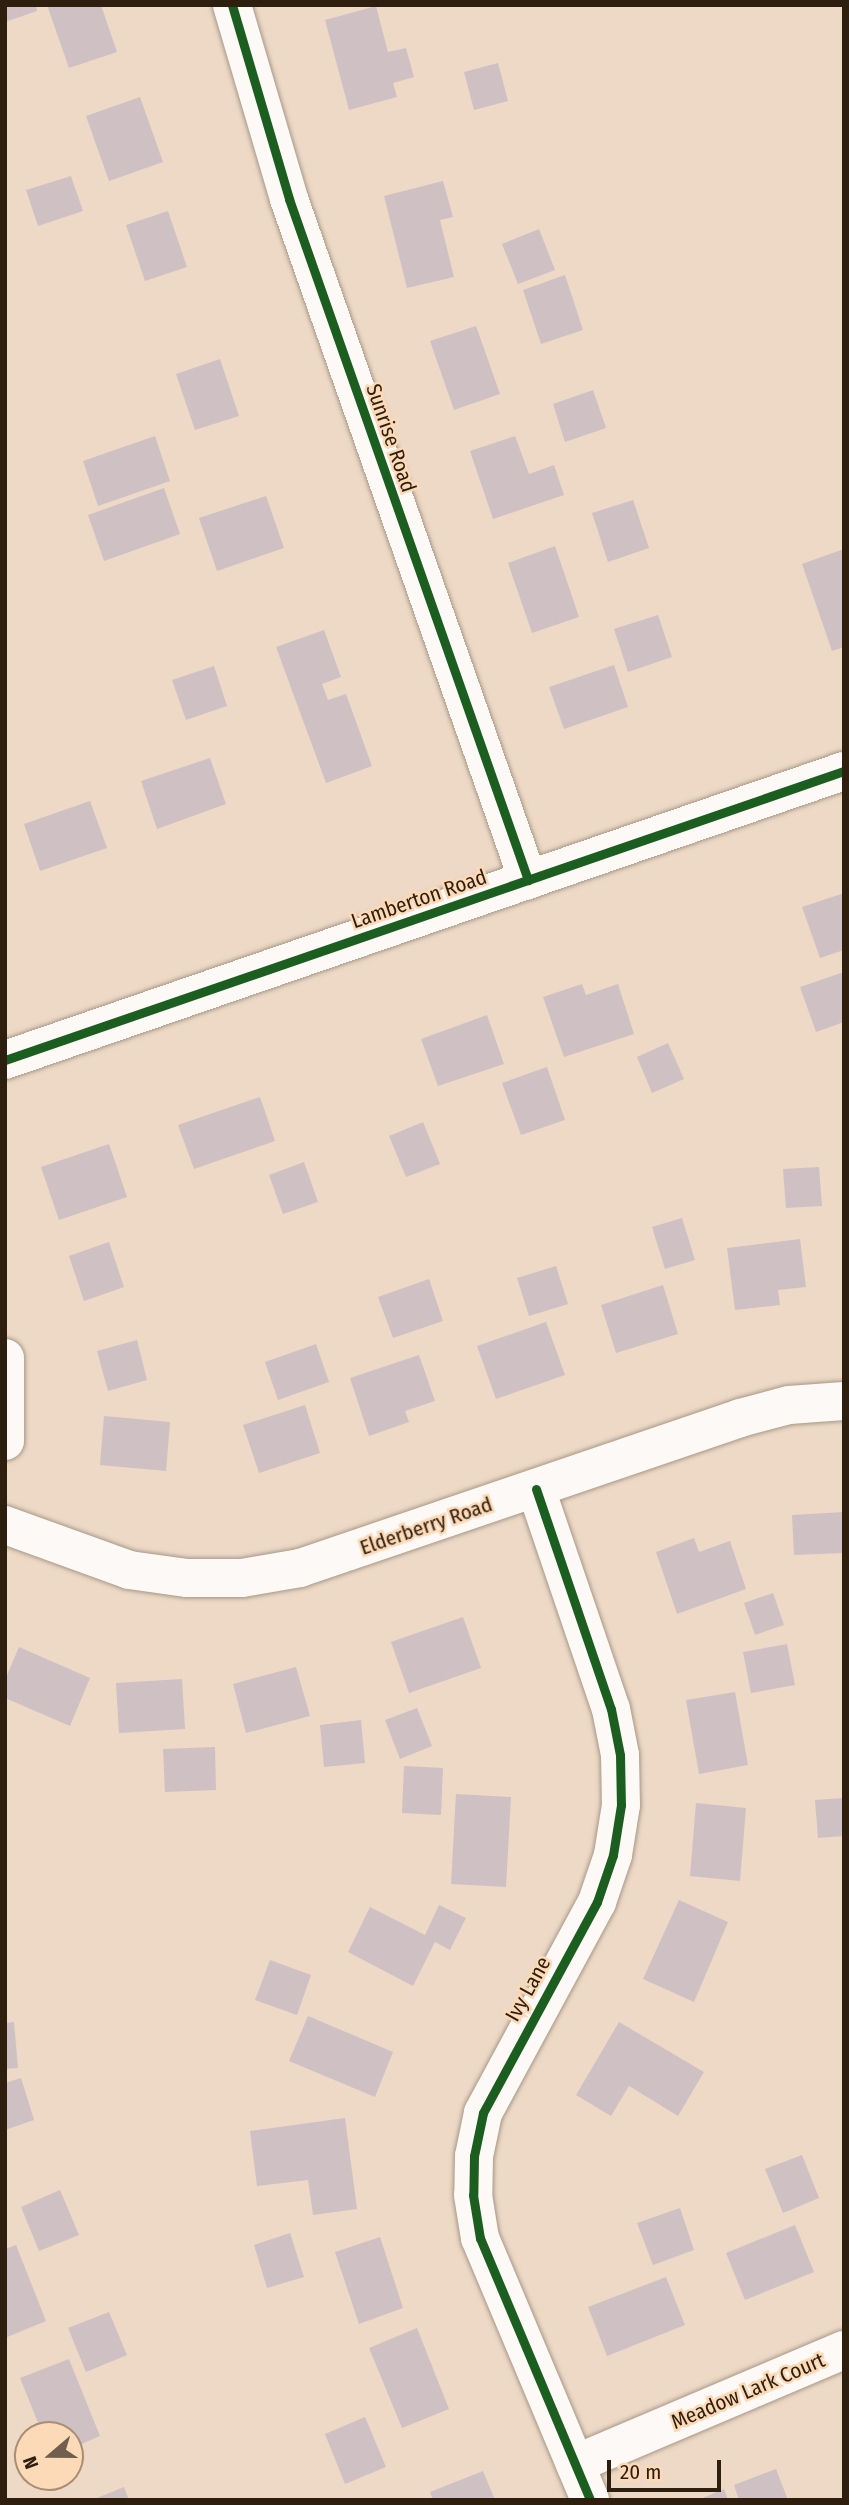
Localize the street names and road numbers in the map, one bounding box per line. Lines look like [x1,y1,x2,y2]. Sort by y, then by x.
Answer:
street label: Sunrise Road [361,381,421,495]
street label: Lamberton Road [348,864,490,934]
street label: Elderberry Road [357,1492,495,1560]
street label: Ivy Lane [500,1952,556,2026]
street label: Meadow Lark Court [667,2347,829,2435]

